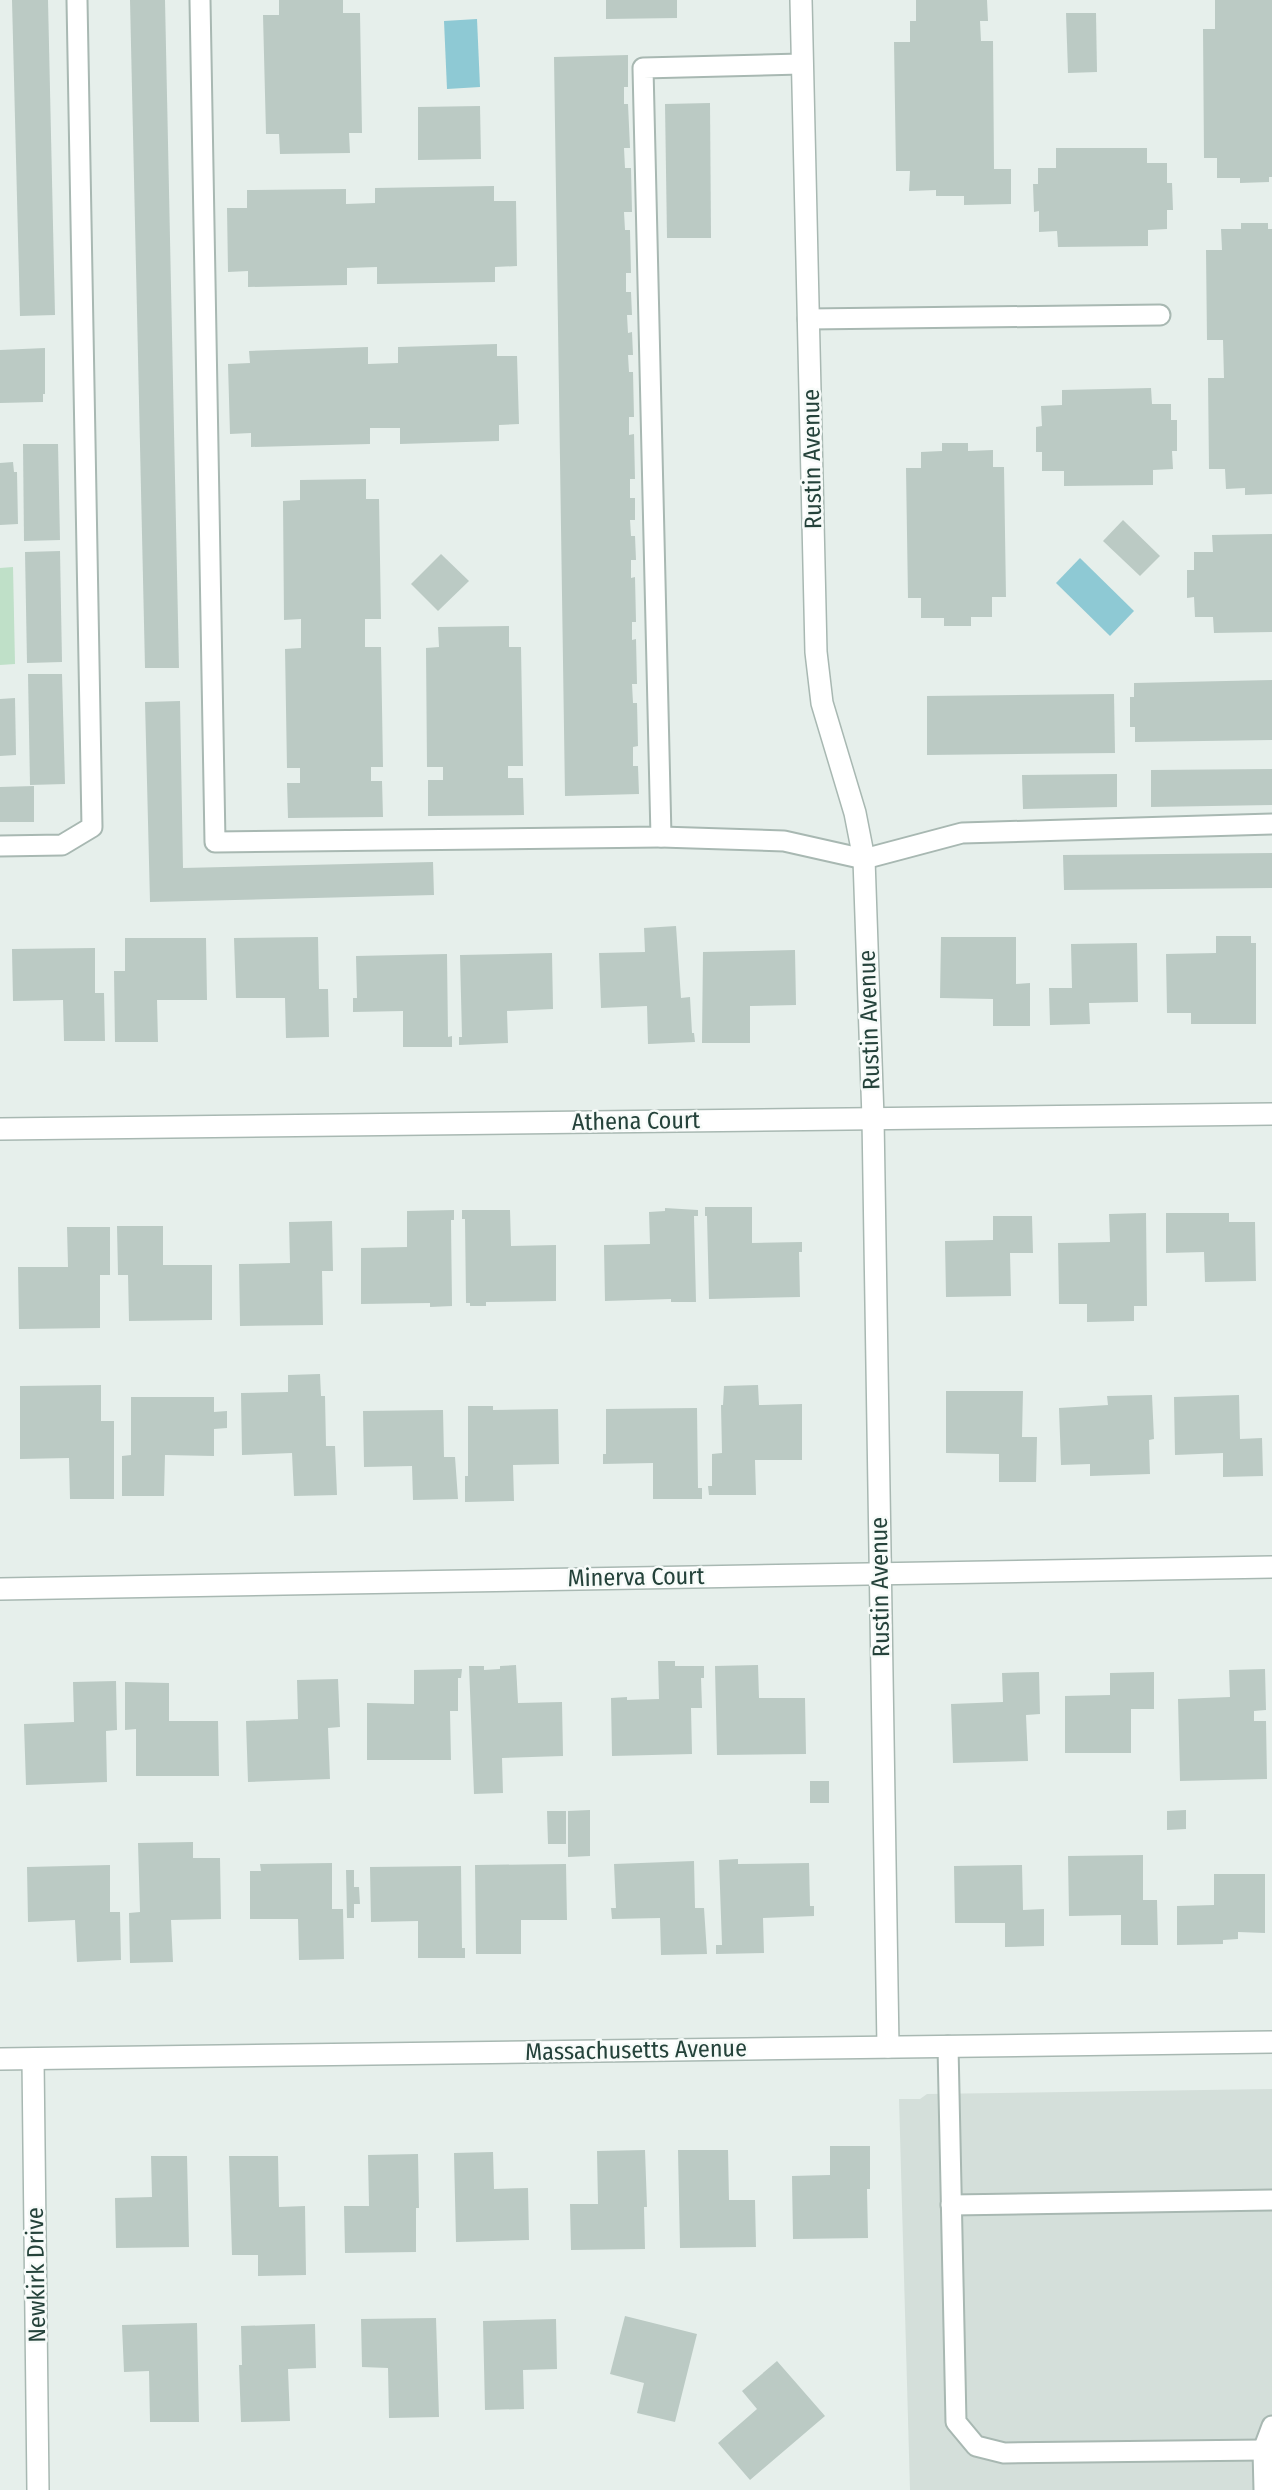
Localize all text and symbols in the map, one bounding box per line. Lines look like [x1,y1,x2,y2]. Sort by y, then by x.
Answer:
street label: Rustin Avenue [797,389,827,529]
street label: Rustin Avenue [853,949,885,1091]
street label: Athena Court [572,1106,700,1136]
street label: Rustin Avenue [865,1517,895,1657]
street label: Minerva Court [567,1562,705,1592]
street label: Massachusetts Avenue [525,2034,747,2066]
street label: Newkirk Drive [21,2207,51,2343]

